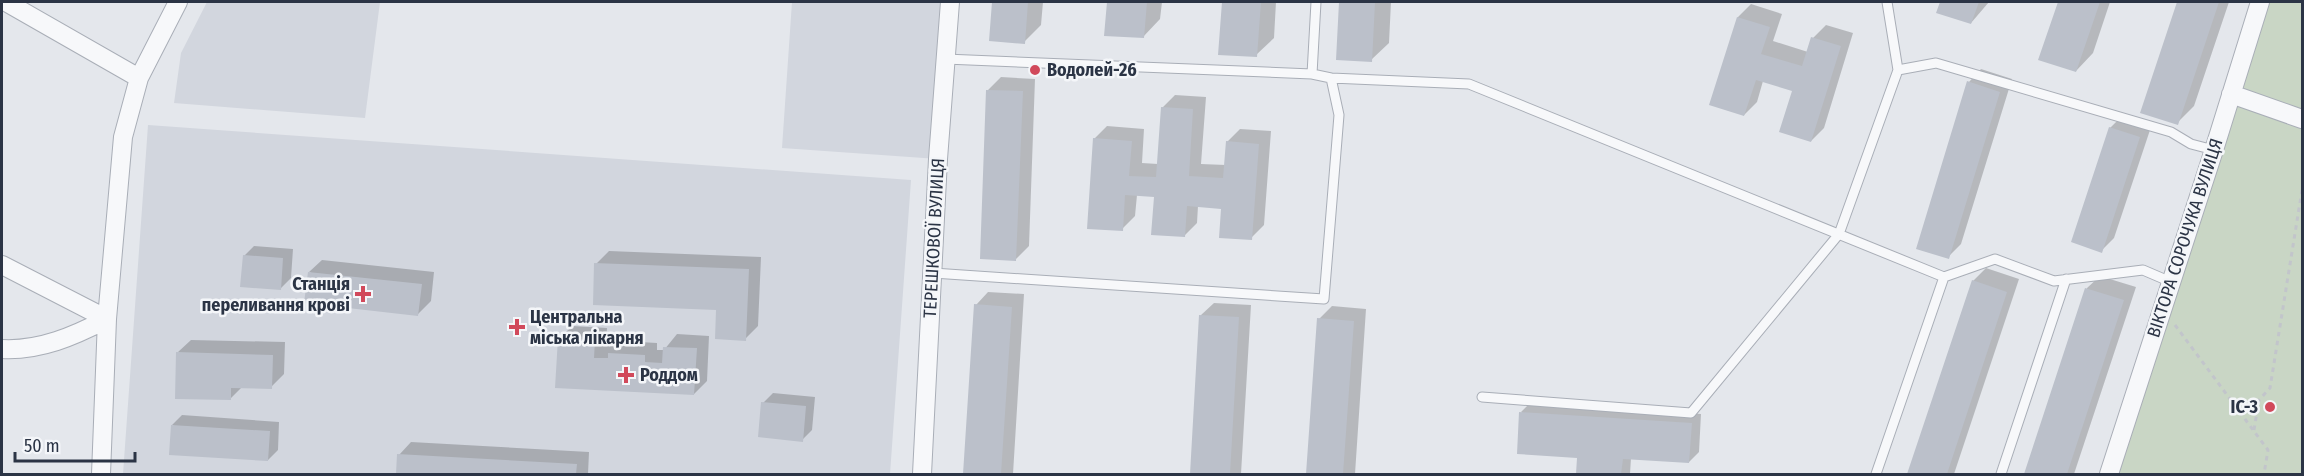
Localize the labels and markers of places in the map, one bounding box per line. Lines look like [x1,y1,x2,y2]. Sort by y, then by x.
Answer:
place label: Водолей-26 [1047,59,1137,81]
marker: Водолей-26 [1028,63,1042,77]
place label: Станція переливання крові [202,273,350,316]
marker: Станція переливання крові [354,285,372,303]
place label: Центральна міська лікарня [530,306,644,349]
marker: Центральна міська лікарня [508,318,526,336]
place label: Роддом [640,364,698,386]
marker: Роддом [617,366,635,384]
place label: ІС-3 [2231,396,2258,418]
marker: ІС-3 [2263,400,2277,414]

